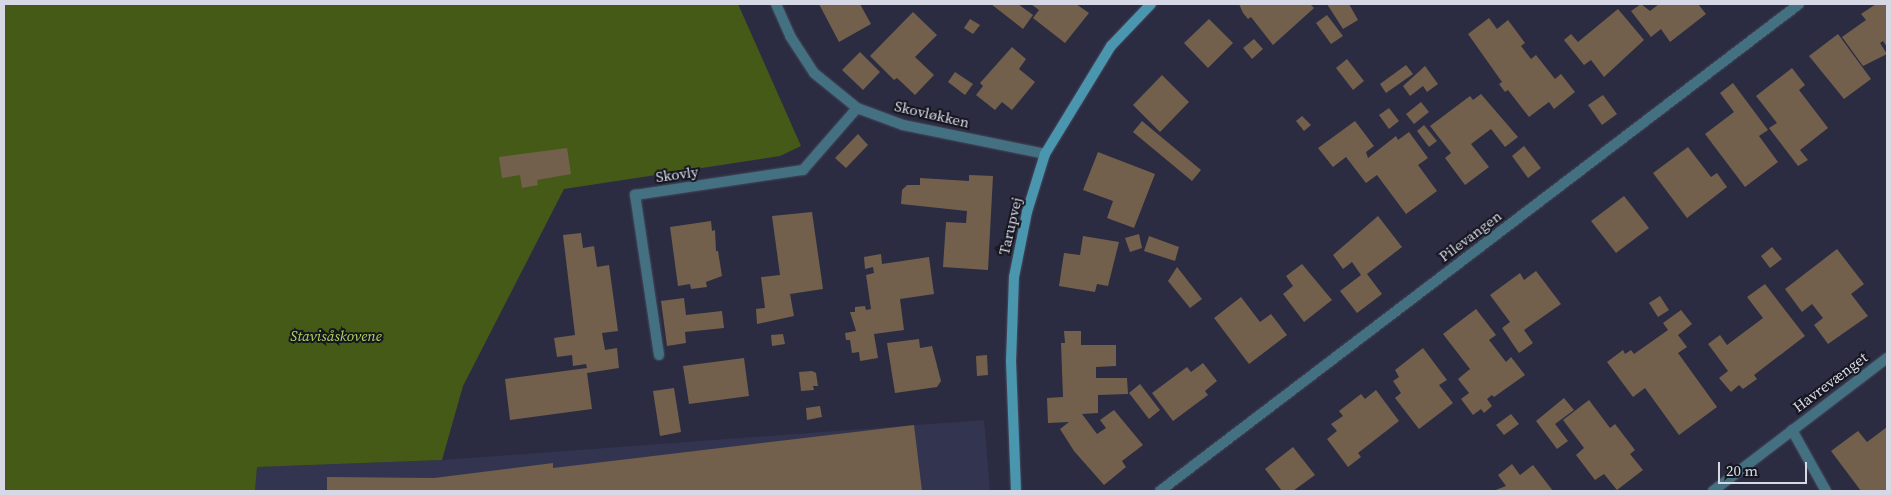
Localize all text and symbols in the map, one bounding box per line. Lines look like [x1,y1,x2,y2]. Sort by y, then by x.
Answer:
street label: Skovløkken [893,97,971,131]
street label: Skovly [654,162,700,186]
street label: Tarupvej [995,195,1025,257]
street label: Pilevangen [1435,207,1505,265]
park label: Stavisåskovene [290,327,382,345]
street label: Havrevænget [1789,348,1871,416]
scale bar [1721,452,1810,484]
text: 20 m [1726,460,1758,481]

